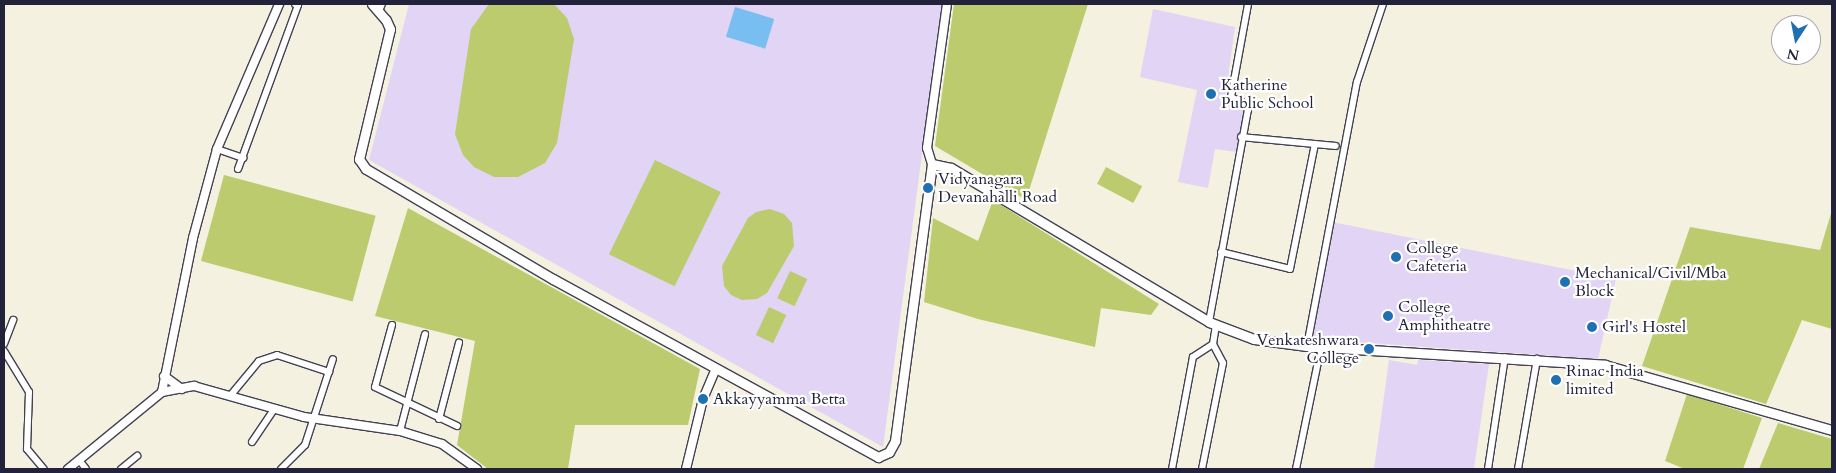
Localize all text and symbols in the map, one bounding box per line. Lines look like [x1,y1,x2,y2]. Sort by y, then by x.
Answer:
north arrow [1771,15,1821,65]
text: N [1785,44,1801,65]
place label: Katherine Public School [1221,75,1313,113]
marker: Katherine Public School [1205,88,1217,100]
place label: Vidyanagara Devanahalli Road [938,169,1057,207]
marker: Vidyanagara Devanahalli Road [922,182,934,194]
place label: College Cafeteria [1406,238,1467,276]
marker: College Cafeteria [1390,251,1402,263]
place label: Mechanical/Civil/Mba Block [1575,263,1727,301]
marker: Mechanical/Civil/Mba Block [1559,276,1571,288]
place label: College Amphitheatre [1398,297,1491,335]
marker: College Amphitheatre [1382,310,1394,322]
place label: Girl's Hostel [1602,317,1686,337]
marker: Girl's Hostel [1586,321,1598,333]
place label: Venkateshwara College [1256,330,1359,368]
marker: Venkateshwara College [1363,343,1375,355]
place label: Rinac India limited [1566,361,1644,399]
marker: Rinac India limited [1550,374,1562,386]
place label: Akkayyamma Betta [713,389,846,409]
marker: Akkayyamma Betta [697,393,709,405]

